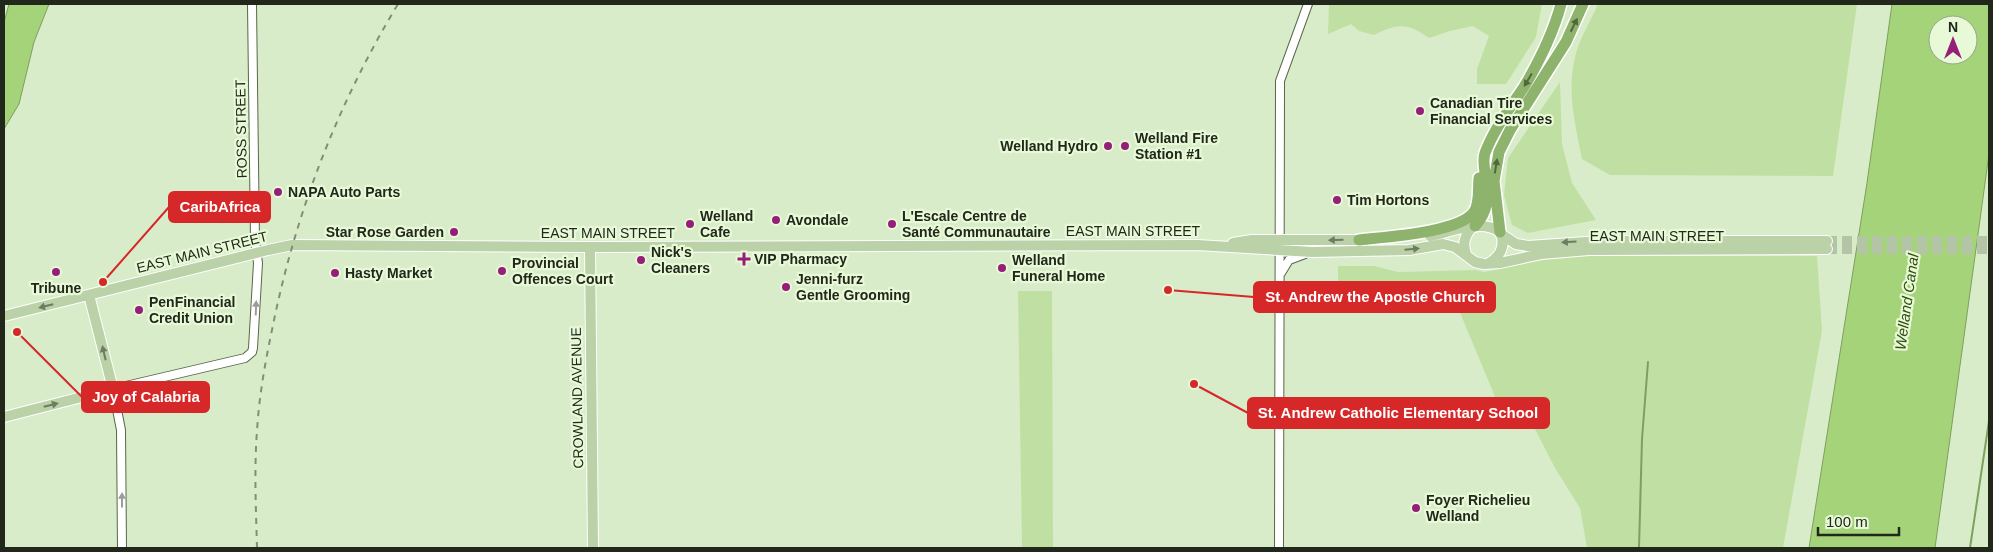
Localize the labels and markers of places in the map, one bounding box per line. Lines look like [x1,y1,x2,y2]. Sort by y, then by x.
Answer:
place label: Canadian Tire Financial Services [1430,95,1552,127]
marker: Canadian Tire Financial Services [1414,105,1426,117]
place label: Welland Fire Station #1 [1135,130,1218,162]
place label: Welland Hydro [1000,138,1098,154]
marker: Welland Hydro [1102,140,1114,152]
marker: Welland Fire Station #1 [1119,140,1131,152]
place label: NAPA Auto Parts [288,184,400,200]
marker: NAPA Auto Parts [272,186,284,198]
callout: CaribAfrica [169,192,270,222]
place label: Tim Hortons [1347,192,1429,208]
marker: Tim Hortons [1331,194,1343,206]
place label: Welland Cafe [700,208,753,240]
place label: L'Escale Centre de Santé Communautaire [902,208,1051,240]
place label: Avondale [786,212,849,228]
marker: Avondale [770,214,782,226]
marker: Welland Cafe [684,218,696,230]
marker: L'Escale Centre de Santé Communautaire [886,218,898,230]
place label: Star Rose Garden [326,224,444,240]
marker: Star Rose Garden [448,226,460,238]
place label: Nick's Cleaners [651,244,710,276]
place label: VIP Pharmacy [754,251,847,267]
place label: Welland Funeral Home [1012,252,1106,284]
marker: VIP Pharmacy [738,253,750,265]
marker: Nick's Cleaners [635,254,647,266]
place label: Provincial Offences Court [512,255,613,287]
marker: Welland Funeral Home [996,262,1008,274]
place label: Hasty Market [345,265,432,281]
marker: Provincial Offences Court [496,265,508,277]
marker: Tribune [50,266,62,278]
marker: Hasty Market [329,267,341,279]
place label: Jenni-furz Gentle Grooming [796,271,910,303]
place label: Tribune [31,280,81,296]
marker: Jenni-furz Gentle Grooming [780,281,792,293]
callout: St. Andrew the Apostle Church [1254,282,1495,312]
place label: PenFinancial Credit Union [149,294,235,326]
marker: PenFinancial Credit Union [133,304,145,316]
callout: Joy of Calabria [82,382,209,412]
callout: St. Andrew Catholic Elementary School [1248,398,1549,428]
place label: Foyer Richelieu Welland [1426,492,1530,524]
marker: Foyer Richelieu Welland [1410,502,1422,514]

